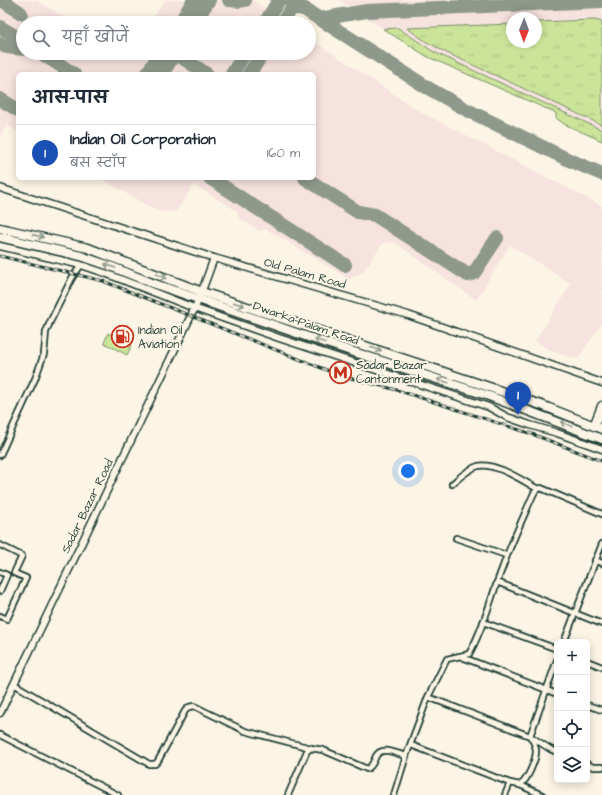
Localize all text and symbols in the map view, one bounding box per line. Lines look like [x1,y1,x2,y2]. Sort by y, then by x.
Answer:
north arrow [506,12,542,48]
search box [16,16,316,60]
icon: search [30,27,52,49]
text: यहाँ खोजें [62,27,129,48]
text: आस-पास [32,86,108,110]
text: Indian Oil Corporation [70,129,216,150]
text: 1 [44,144,46,162]
text: 160 m [267,144,300,162]
text: बस स्टॉप [70,154,126,172]
one-way arrow [31,233,44,241]
street label: Old Palam Road [262,254,348,293]
one-way arrow [104,261,116,269]
one-way arrow [155,273,167,281]
street label: Dwarka-Palam Road [251,297,361,350]
one-way arrow [232,301,244,309]
place label: Indian Oil Aviation [138,322,183,353]
fuel station icon: Indian Oil Aviation [109,324,135,350]
one-way arrow [314,336,326,344]
one-way arrow [369,346,381,354]
place label: Sadar Bazar Cantonment [356,357,427,388]
metro station icon: Sadar Bazar Cantonment [327,359,353,385]
one-way arrow [437,377,450,384]
pin: 1 [505,382,531,415]
one-way arrow [560,420,572,428]
street label: Sadar Bazar Road [57,456,118,556]
your location [398,461,418,481]
map controls [554,639,590,783]
button: + [554,639,590,675]
button: − [554,675,590,711]
button: locate [554,711,590,747]
button: layers [554,747,590,783]

